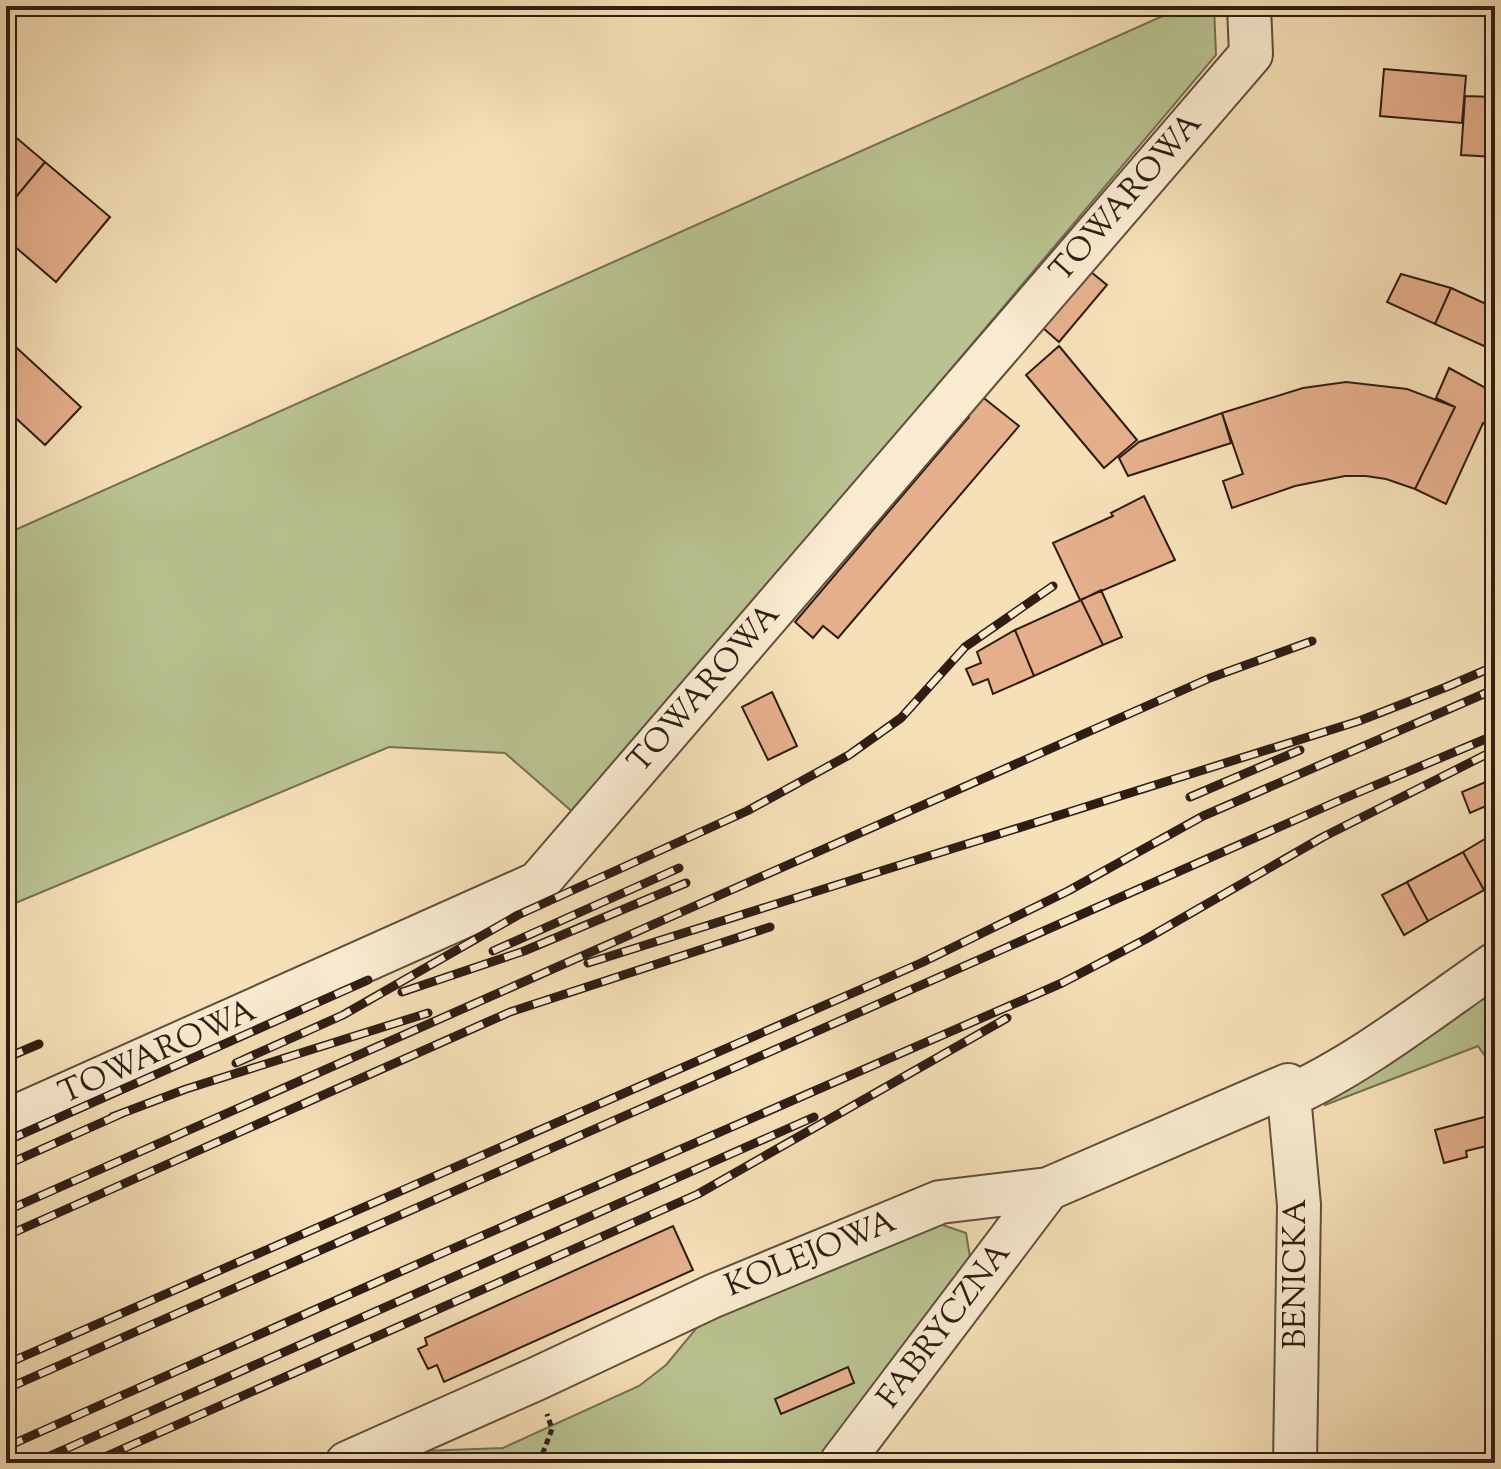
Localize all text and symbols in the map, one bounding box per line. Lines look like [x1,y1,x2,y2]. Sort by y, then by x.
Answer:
street label: TOWAROWA [1040,103,1214,293]
street label: TOWAROWA [618,594,792,784]
street label: TOWAROWA [52,989,264,1117]
street label: BENICKA [1274,1199,1320,1349]
street label: KOLEJOWA [719,1200,903,1310]
street label: FABRYCZNA [867,1233,1023,1419]

